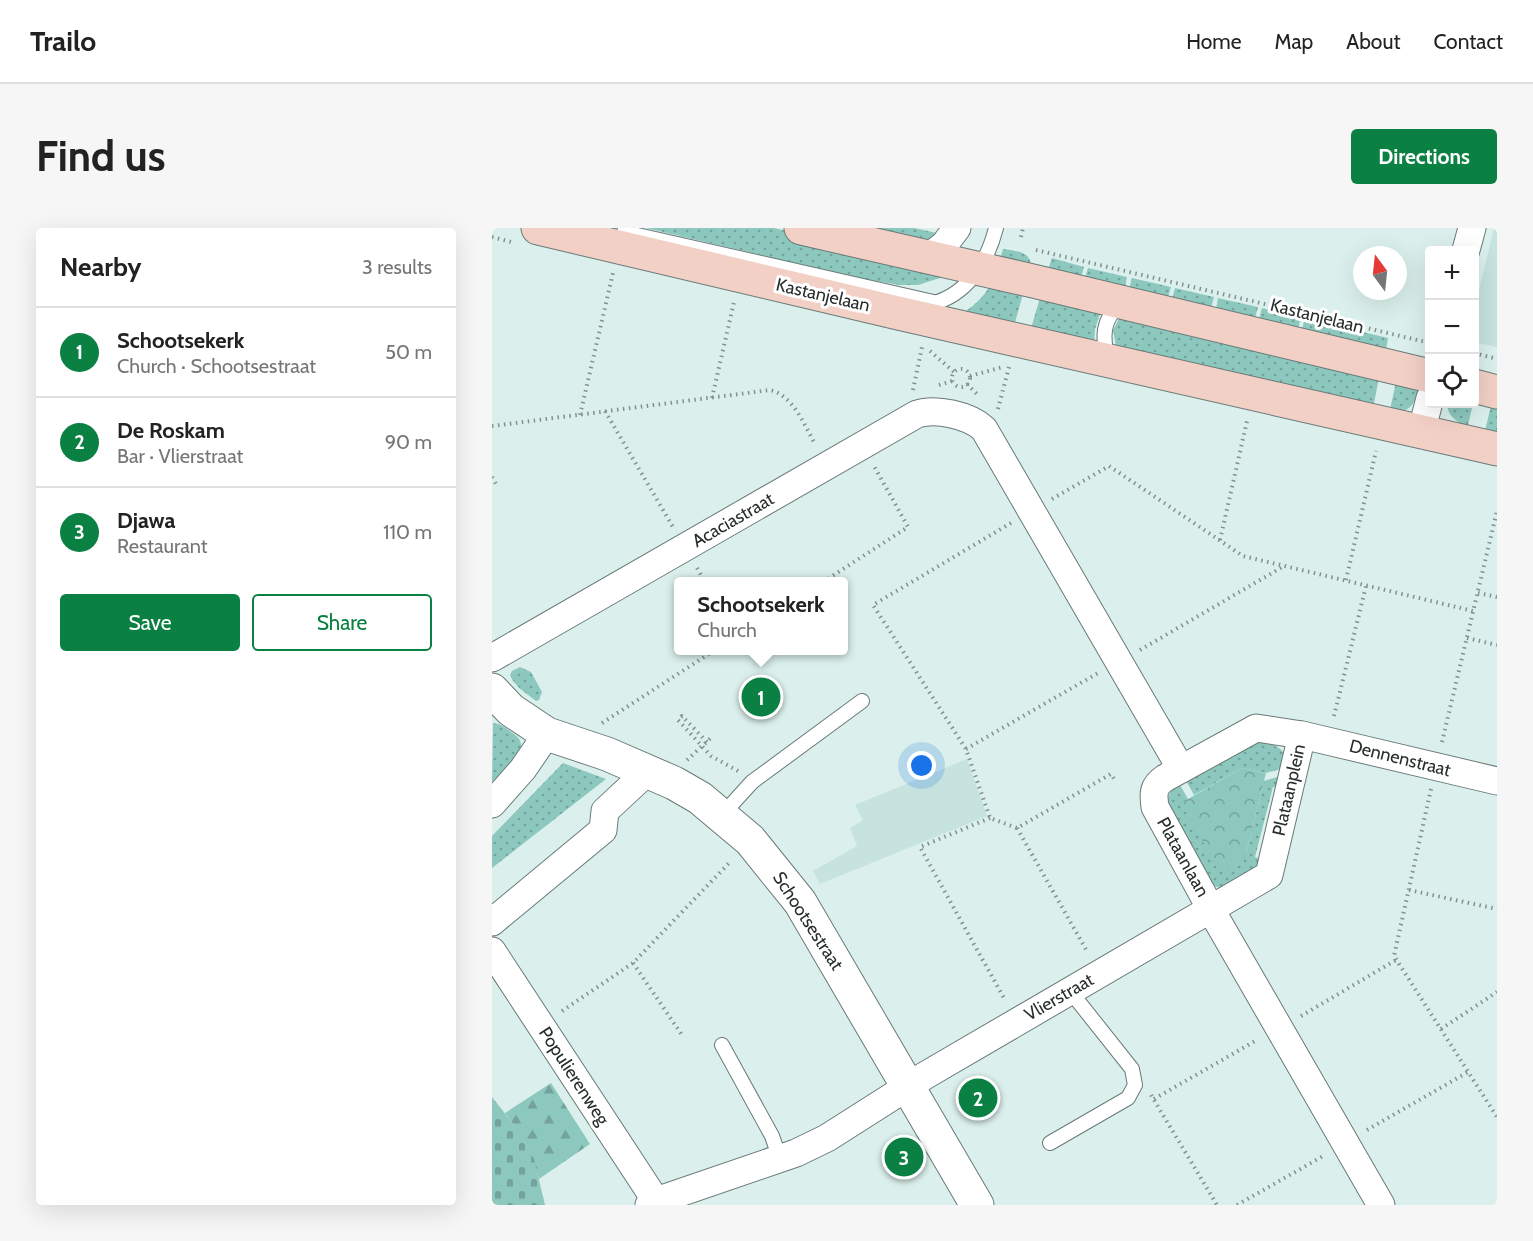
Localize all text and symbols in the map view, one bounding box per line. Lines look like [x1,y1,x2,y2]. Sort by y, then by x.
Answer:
text: Trailo [30,24,96,58]
text: Home [1186,29,1242,54]
text: Map [1275,29,1313,54]
text: About [1346,29,1400,54]
text: Contact [1433,29,1503,54]
button: Directions [1351,129,1497,184]
text: Find us [36,130,165,182]
north arrow [1353,246,1407,300]
map controls [1425,246,1479,408]
button: + [1425,246,1479,300]
text: Nearby [60,251,141,283]
text: 3 results [362,255,432,279]
street label: Kastanjelaan [774,274,872,316]
street label: Kastanjelaan [1268,294,1366,338]
button: − [1425,300,1479,354]
text: Schootsekerk [117,327,245,354]
text: 1 [76,340,83,364]
text: 50 m [385,340,432,364]
text: Church · Schootsestraat [117,354,316,378]
button: locate [1425,354,1479,408]
text: De Roskam [117,417,225,444]
text: 2 [74,430,85,454]
text: 90 m [385,430,432,454]
text: Bar · Vlierstraat [117,444,243,468]
street label: Acaciastraat [688,488,778,552]
text: Djawa [117,507,175,534]
text: 3 [74,520,85,544]
text: 110 m [383,520,432,544]
text: Restaurant [117,534,208,558]
popup [674,577,848,655]
text: Schootsekerk [697,591,825,618]
button: Save [60,594,240,651]
button: Share [252,594,432,651]
text: Church [697,618,757,642]
pin: 1 [742,674,780,720]
street label: Dennenstraat [1347,735,1453,781]
street label: Plataanplein [1268,742,1310,838]
your location [907,751,936,780]
street label: Plataanlaan [1152,813,1214,901]
street label: Schootsestraat [768,868,848,974]
street label: Vlierstraat [1021,968,1097,1026]
street label: Populierenweg [534,1023,614,1130]
pin: 2 [958,1076,998,1120]
pin: 3 [884,1134,924,1180]

